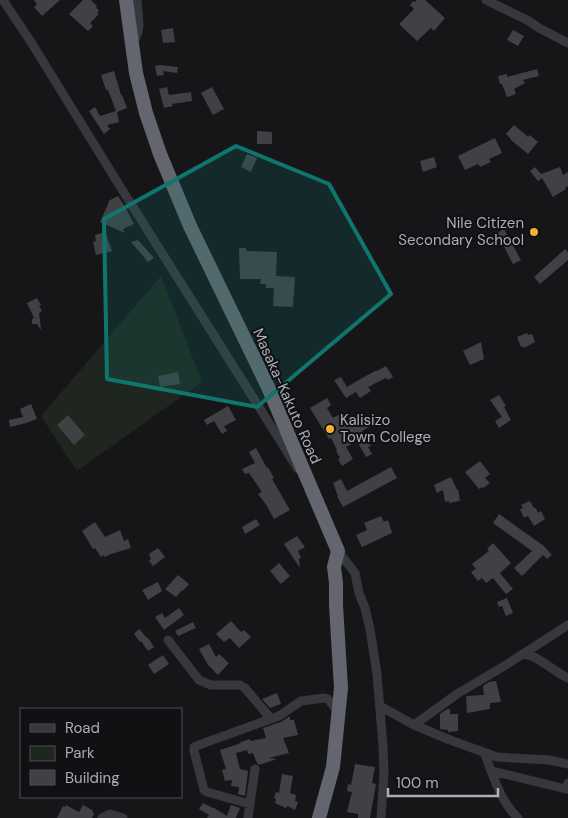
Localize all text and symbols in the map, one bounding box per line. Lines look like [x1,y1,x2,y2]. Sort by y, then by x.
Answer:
place label: Nile Citizen Secondary School [398,213,524,250]
marker: Nile Citizen Secondary School [528,226,540,238]
street label: Masaka-Kakuto Road [248,325,326,467]
place label: Kalisizo Town College [340,410,431,447]
marker: Kalisizo Town College [324,423,336,435]
legend [20,708,182,798]
text: Road [65,718,100,738]
text: Park [65,743,95,763]
scale bar [388,766,498,798]
text: Building [65,768,120,788]
text: 100 m [396,773,439,793]

